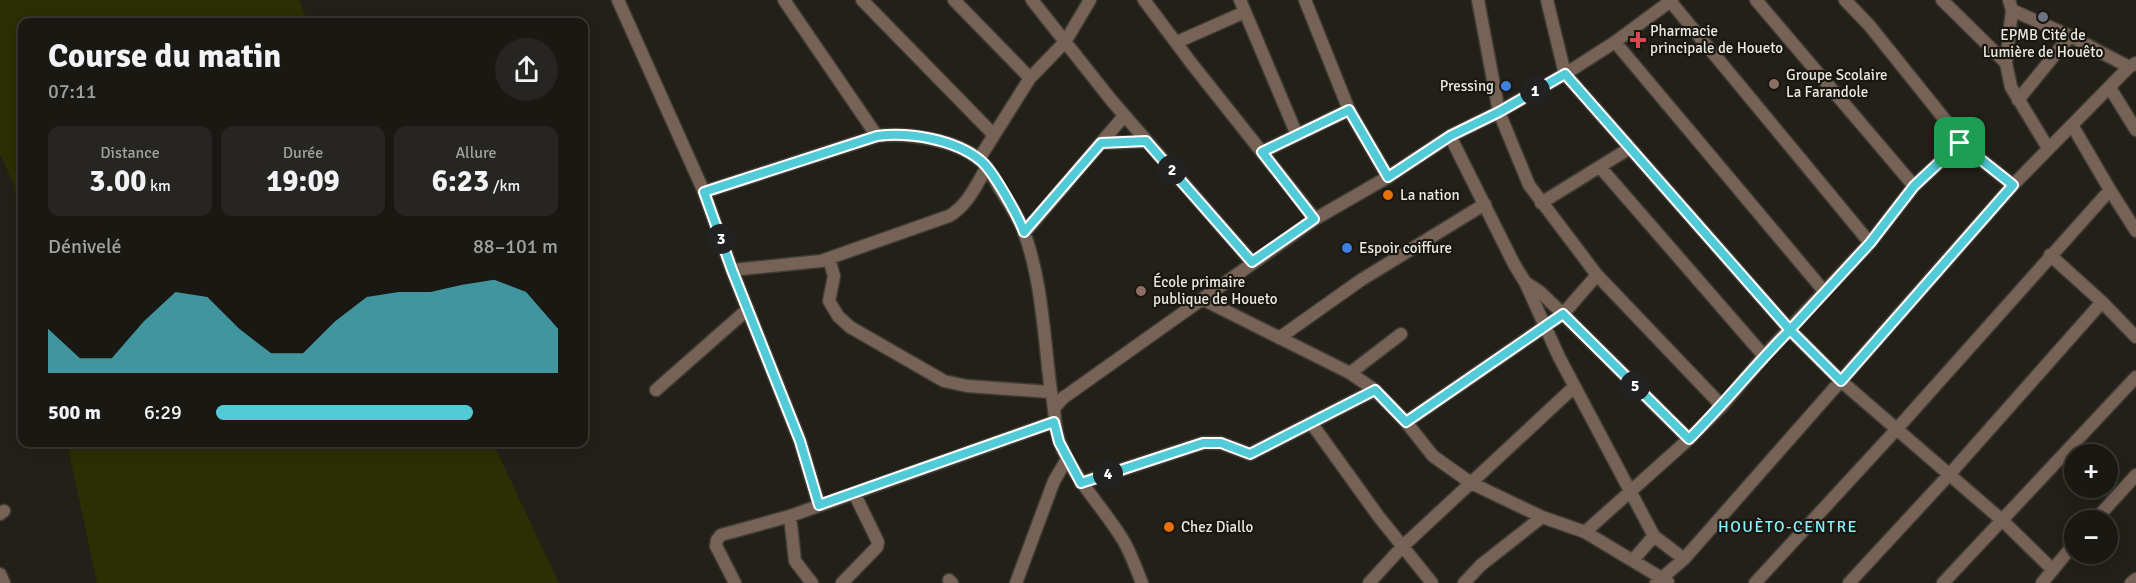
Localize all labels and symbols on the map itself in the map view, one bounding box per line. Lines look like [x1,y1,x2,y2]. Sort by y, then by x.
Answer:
marker: EPMB Cité de Lumière de Houêto [2036,10,2050,24]
place label: Pharmacie principale de Houeto [1650,22,1783,57]
place label: EPMB Cité de Lumière de Houêto [1983,26,2103,61]
marker: Pharmacie principale de Houeto [1631,33,1645,47]
place label: Groupe Scolaire La Farandole [1786,66,1888,101]
pin: 1 [1520,76,1550,106]
place label: Pressing [1440,77,1494,95]
marker: Groupe Scolaire La Farandole [1767,77,1781,91]
marker: Pressing [1499,79,1513,93]
pin [1934,117,1985,168]
pin: 2 [1157,155,1187,185]
place label: La nation [1400,186,1460,204]
marker: La nation [1381,188,1395,202]
pin: 3 [706,224,736,254]
place label: Espoir coiffure [1359,239,1452,257]
marker: Espoir coiffure [1340,241,1354,255]
place label: École primaire publique de Houeto [1153,272,1278,308]
marker: École primaire publique de Houeto [1134,284,1148,298]
pin: 5 [1620,371,1650,401]
pin: 4 [1093,459,1123,489]
district label: HOUÈTO-CENTRE [1718,517,1858,537]
place label: Chez Diallo [1181,518,1254,536]
marker: Chez Diallo [1162,520,1176,534]

